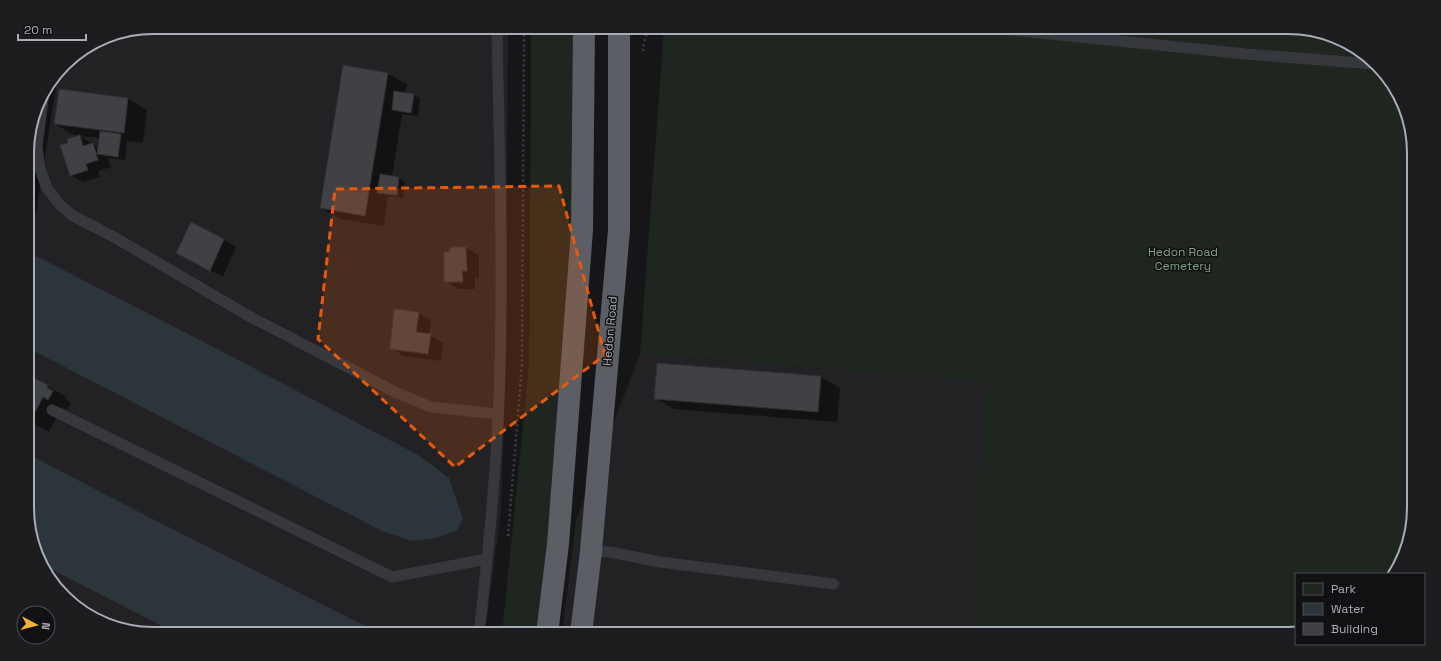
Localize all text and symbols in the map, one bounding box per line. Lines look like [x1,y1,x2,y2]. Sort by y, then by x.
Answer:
scale bar [18,16,86,42]
text: 20 m [24,22,52,38]
park label: Hedon Road Cemetery [1148,244,1218,274]
street label: Hedon Road [599,295,621,367]
legend [1295,573,1425,645]
text: Park [1331,581,1356,597]
text: Water [1331,601,1365,617]
north arrow [16,605,56,645]
text: Building [1331,621,1378,637]
text: N [39,622,53,631]

